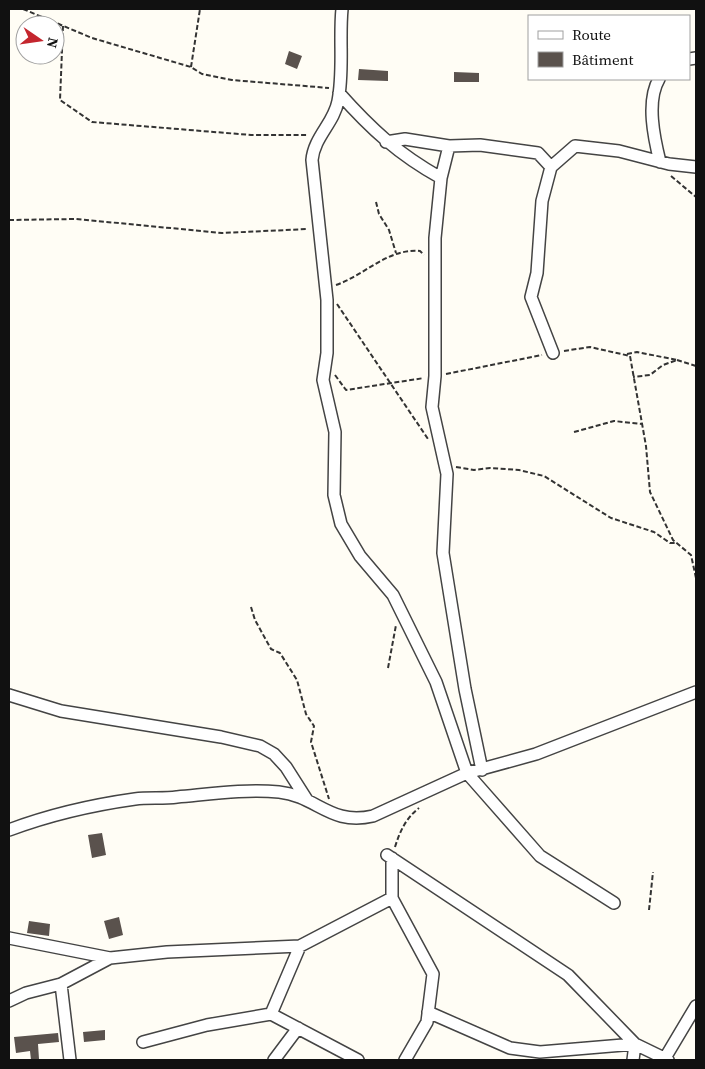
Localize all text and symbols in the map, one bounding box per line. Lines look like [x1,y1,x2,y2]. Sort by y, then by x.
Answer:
north arrow [15,15,65,65]
legend [528,15,690,80]
text: Route [572,24,611,45]
text: N [42,36,64,50]
text: Bâtiment [572,49,634,70]

